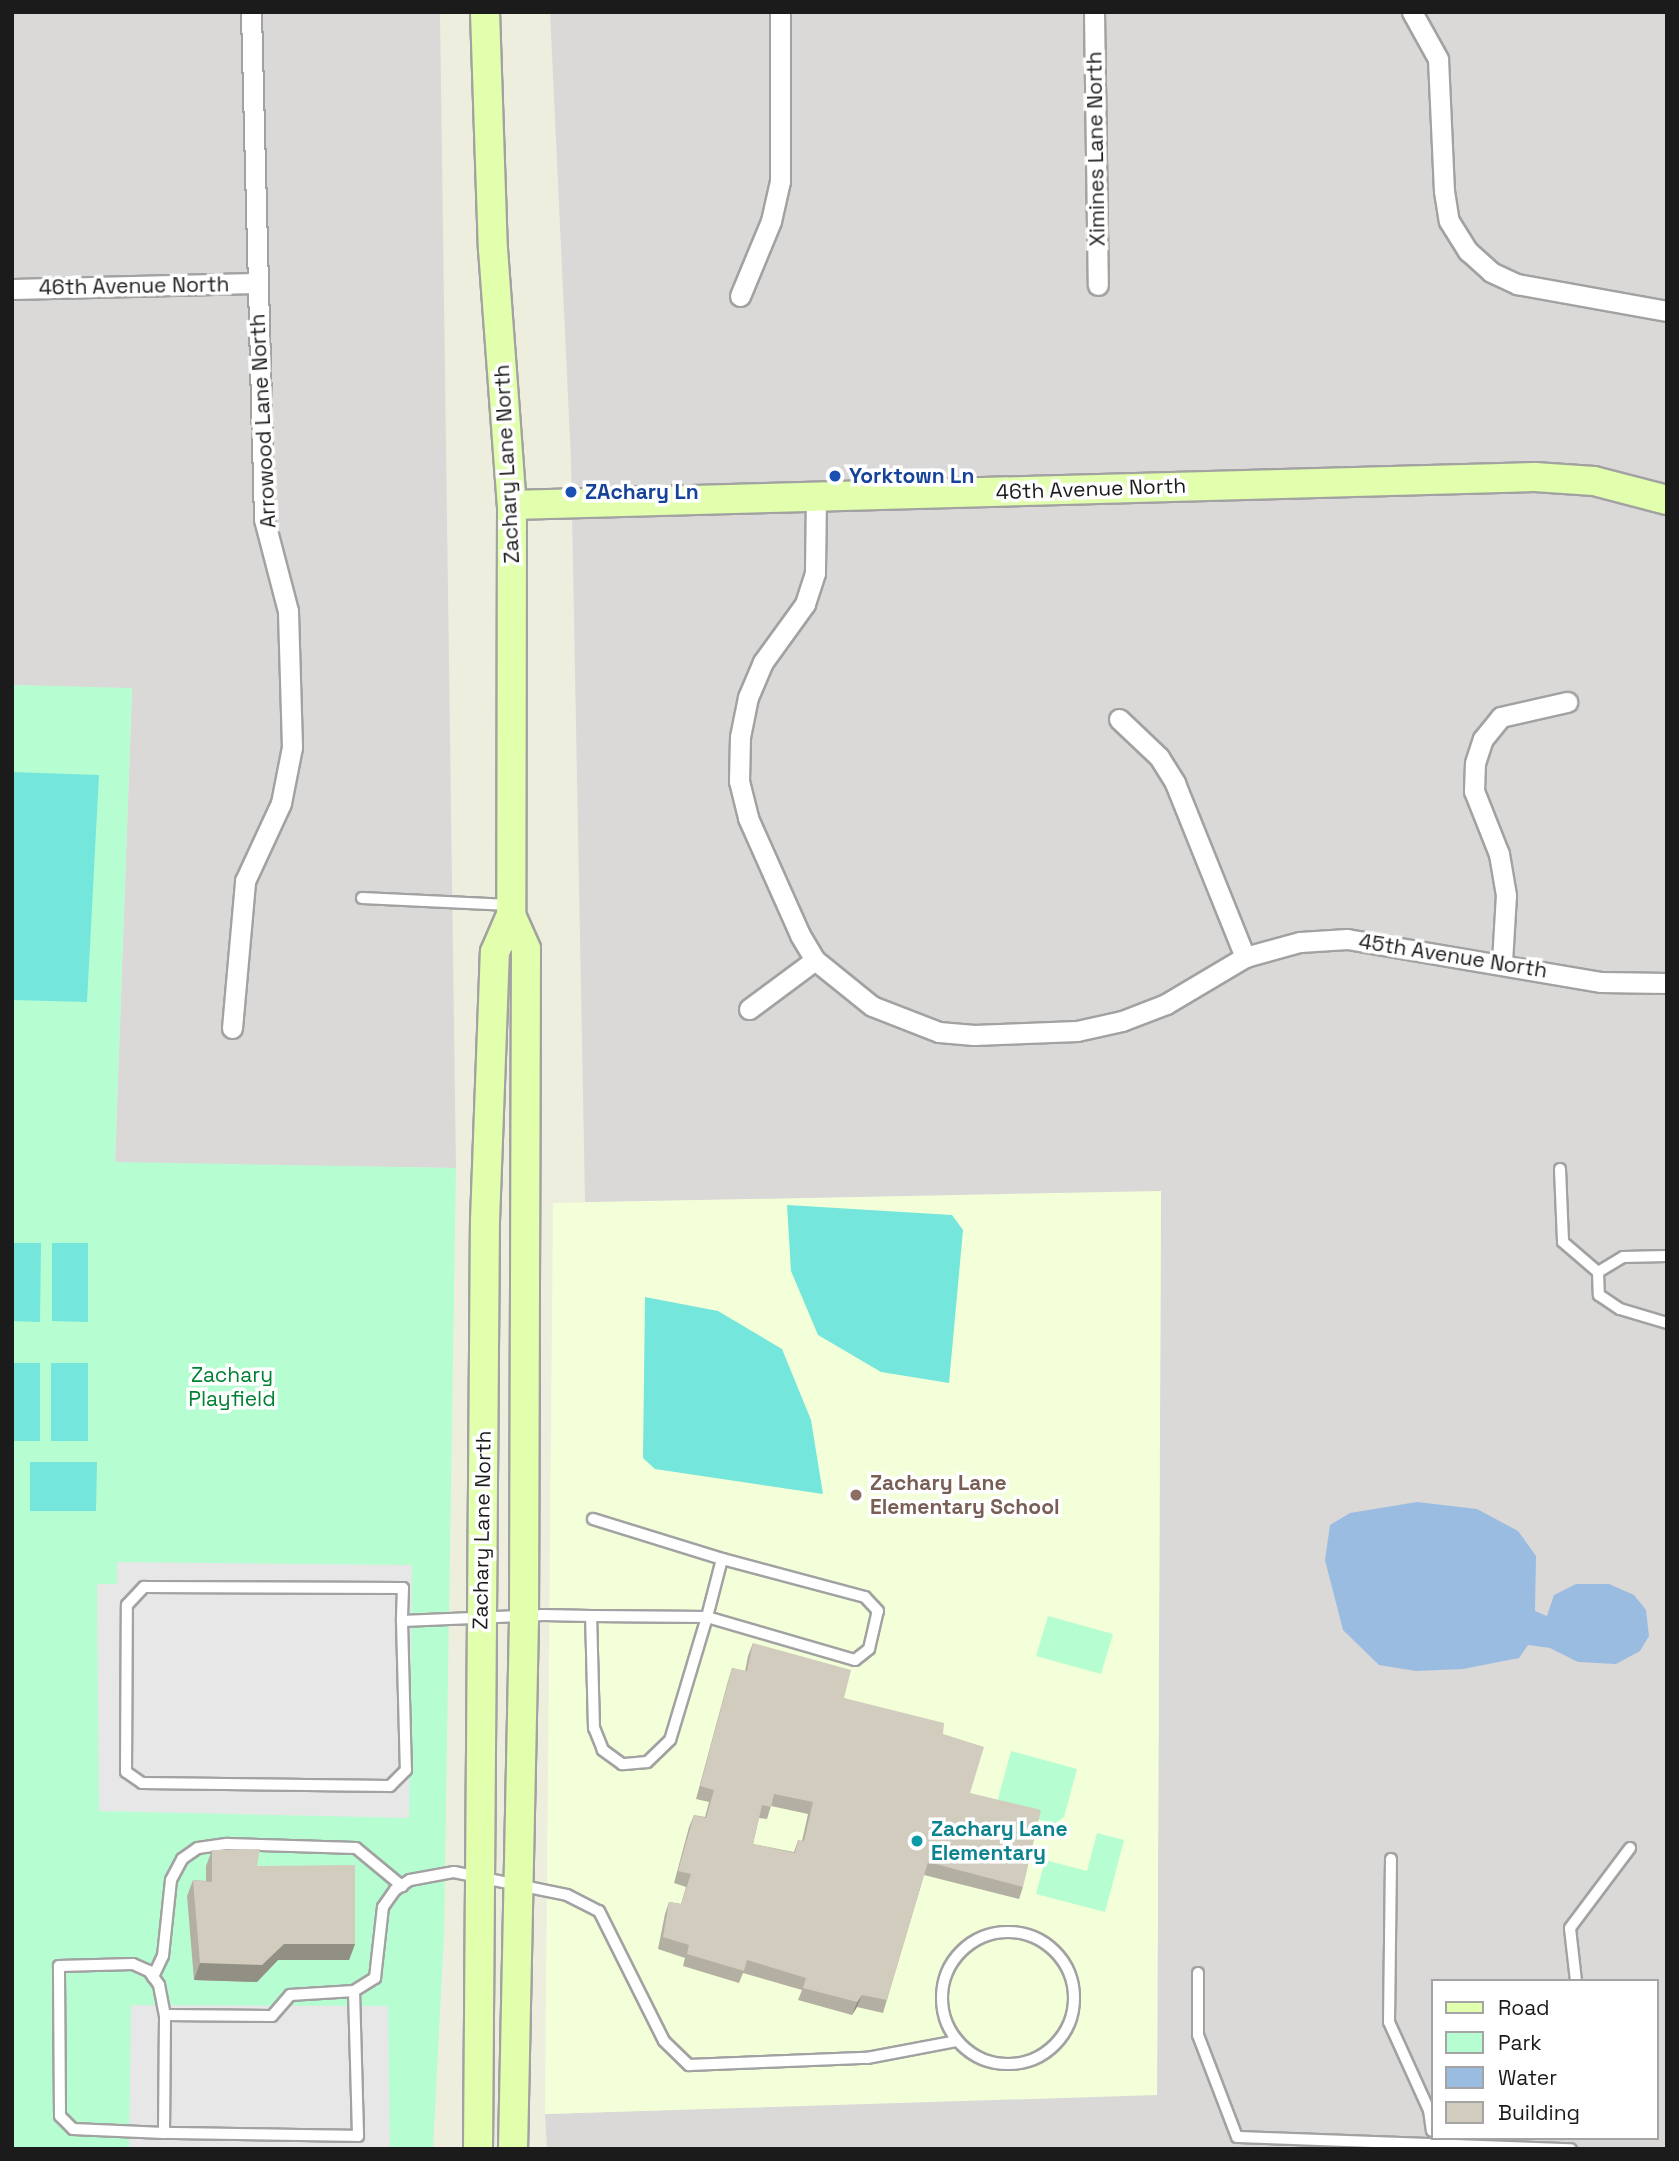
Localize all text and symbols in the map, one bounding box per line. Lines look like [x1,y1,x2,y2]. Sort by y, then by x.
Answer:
street label: Ximines Lane North [1082,51,1110,247]
street label: 46th Avenue North [38,272,230,300]
street label: Arrowood Lane North [245,313,281,529]
street label: Zachary Lane North [489,364,525,564]
place label: Yorktown Ln [849,463,974,489]
marker: Yorktown Ln [827,468,843,484]
street label: 46th Avenue North [995,473,1187,505]
place label: ZAchary Ln [585,479,699,505]
marker: ZAchary Ln [563,484,579,500]
street label: 45th Avenue North [1357,929,1549,983]
park label: Zachary Playfield [188,1362,276,1412]
street label: Zachary Lane North [468,1430,496,1630]
place label: Zachary Lane Elementary School [870,1470,1060,1520]
marker: Zachary Lane Elementary School [848,1487,864,1503]
place label: Zachary Lane Elementary [931,1816,1068,1866]
marker: Zachary Lane Elementary [909,1833,925,1849]
legend [1430,1979,1658,2140]
text: Road [1498,1994,1550,2021]
text: Park [1498,2029,1542,2056]
text: Water [1498,2064,1557,2091]
text: Building [1498,2099,1580,2126]

